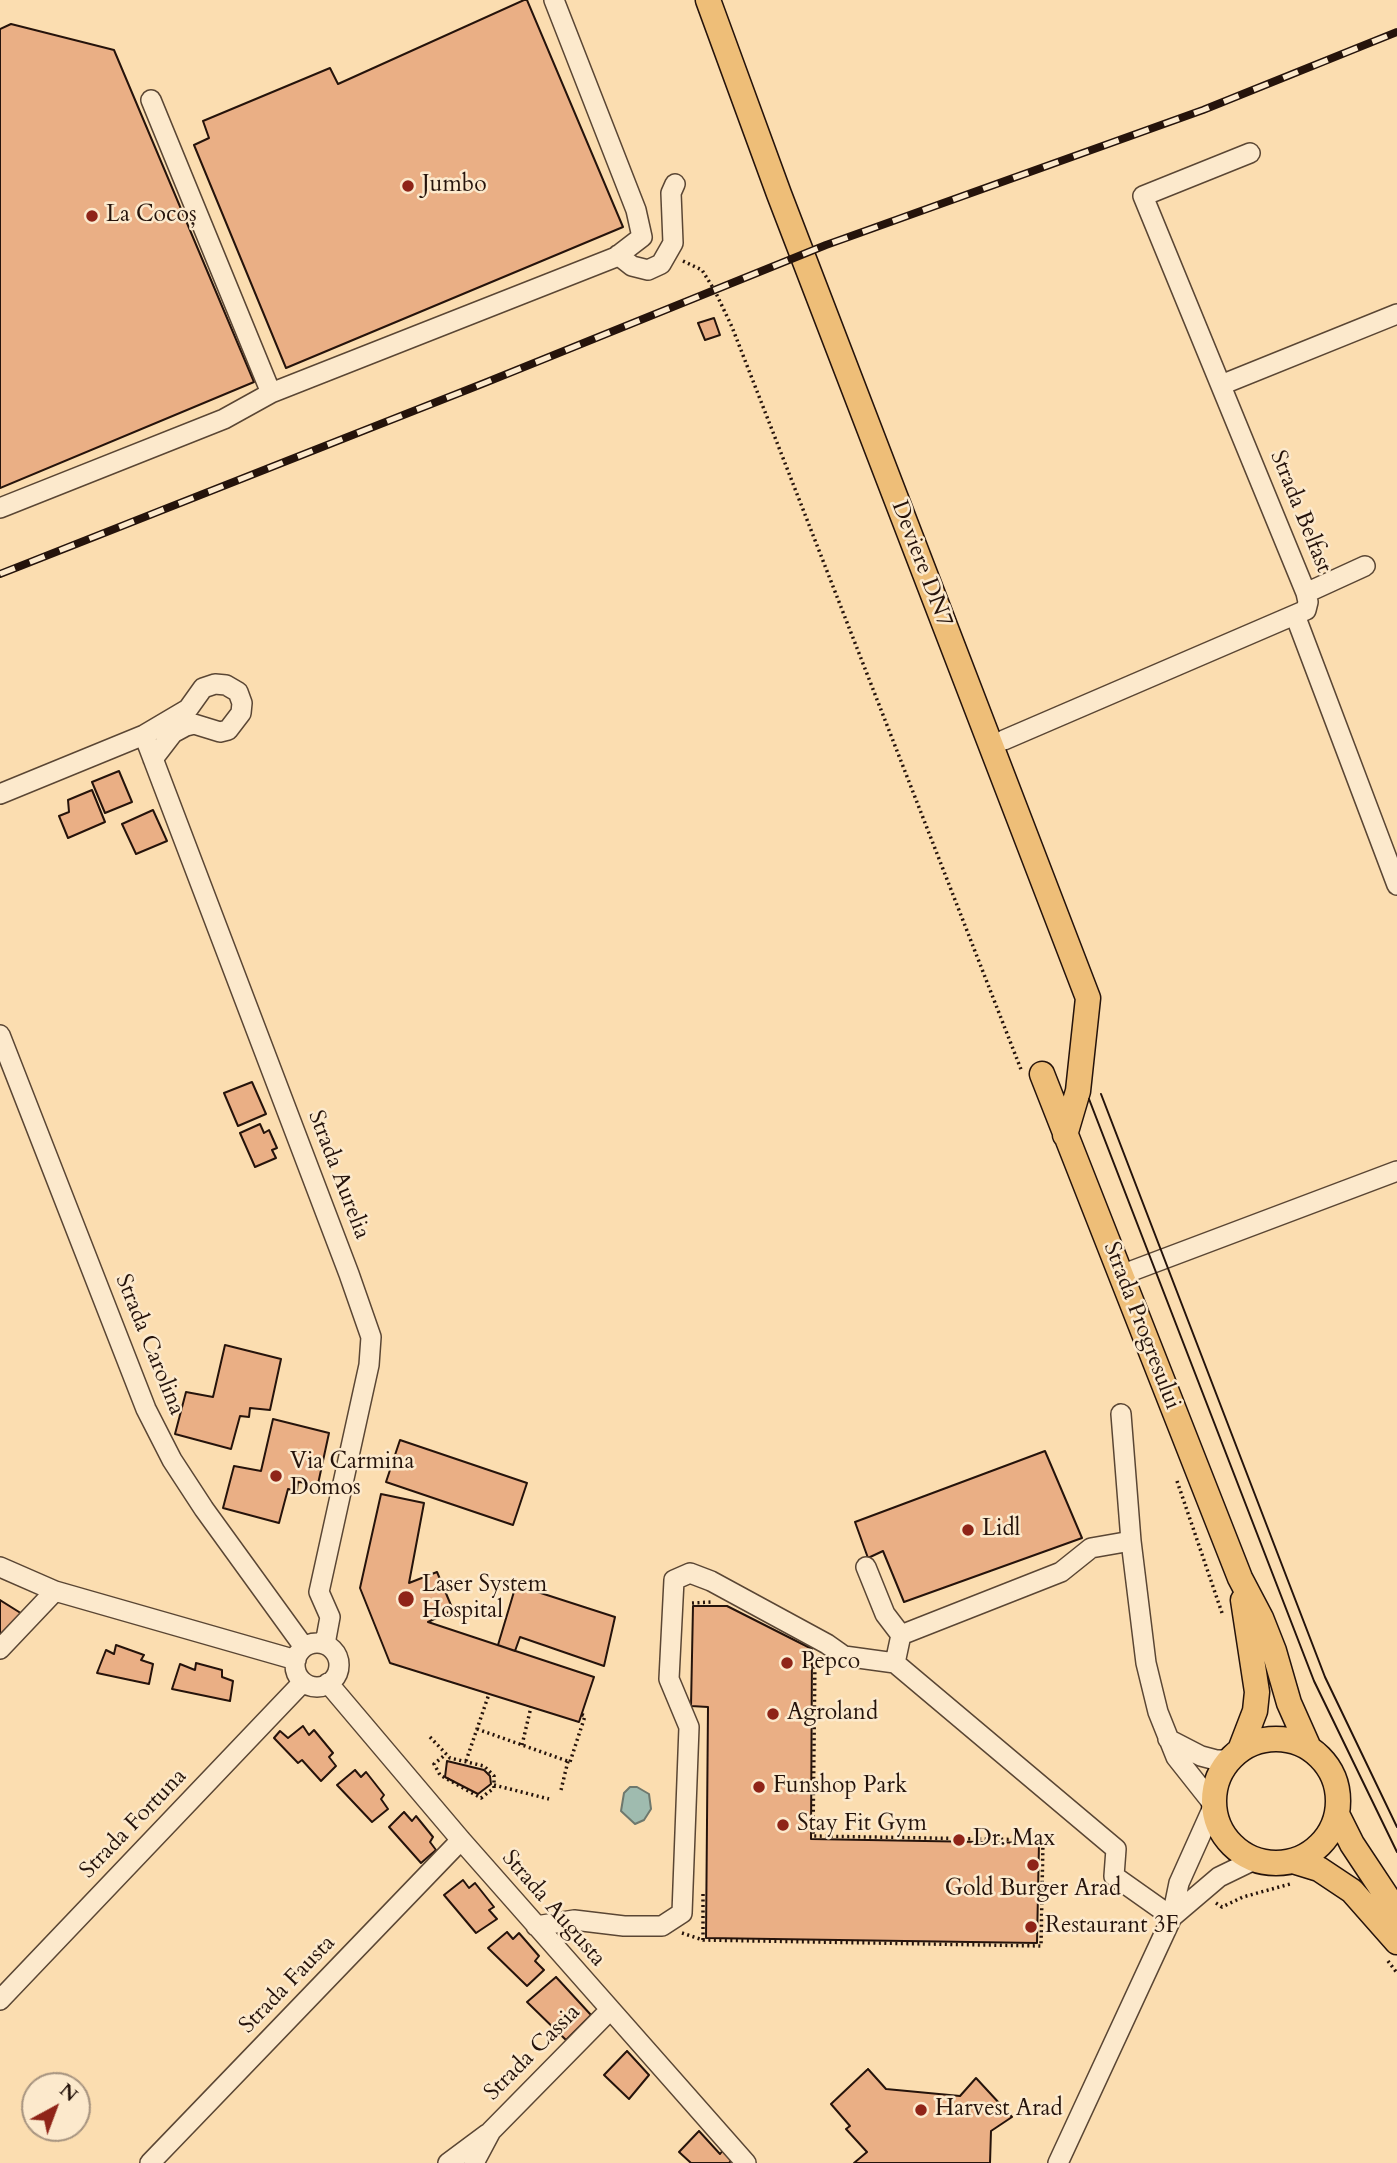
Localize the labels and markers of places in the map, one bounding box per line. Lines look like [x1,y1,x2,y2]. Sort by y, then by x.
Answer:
place label: Jumbo [422,172,487,200]
marker: Jumbo [400,178,416,194]
place label: La Cocoș [106,202,197,230]
marker: La Cocoș [84,208,100,224]
place label: Via Carmina Domos [290,1449,414,1503]
marker: Via Carmina Domos [268,1468,284,1484]
place label: Lidl [982,1516,1020,1544]
marker: Lidl [960,1522,976,1538]
place label: Laser System Hospital [422,1572,547,1626]
marker: Laser System Hospital [396,1589,416,1609]
place label: Pepco [801,1649,860,1677]
marker: Pepco [779,1655,795,1671]
place label: Agroland [787,1700,878,1728]
marker: Agroland [765,1706,781,1722]
place label: Funshop Park [773,1773,907,1801]
marker: Funshop Park [751,1779,767,1795]
place label: Stay Fit Gym [797,1811,927,1839]
marker: Stay Fit Gym [775,1817,791,1833]
place label: Dr. Max [973,1826,1055,1854]
marker: Dr. Max [951,1832,967,1848]
marker: Gold Burger Arad [1025,1857,1041,1873]
place label: Gold Burger Arad [945,1876,1121,1904]
place label: Restaurant 3F [1045,1913,1179,1941]
marker: Restaurant 3F [1023,1919,1039,1935]
place label: Harvest Arad [935,2096,1063,2124]
marker: Harvest Arad [913,2102,929,2118]

